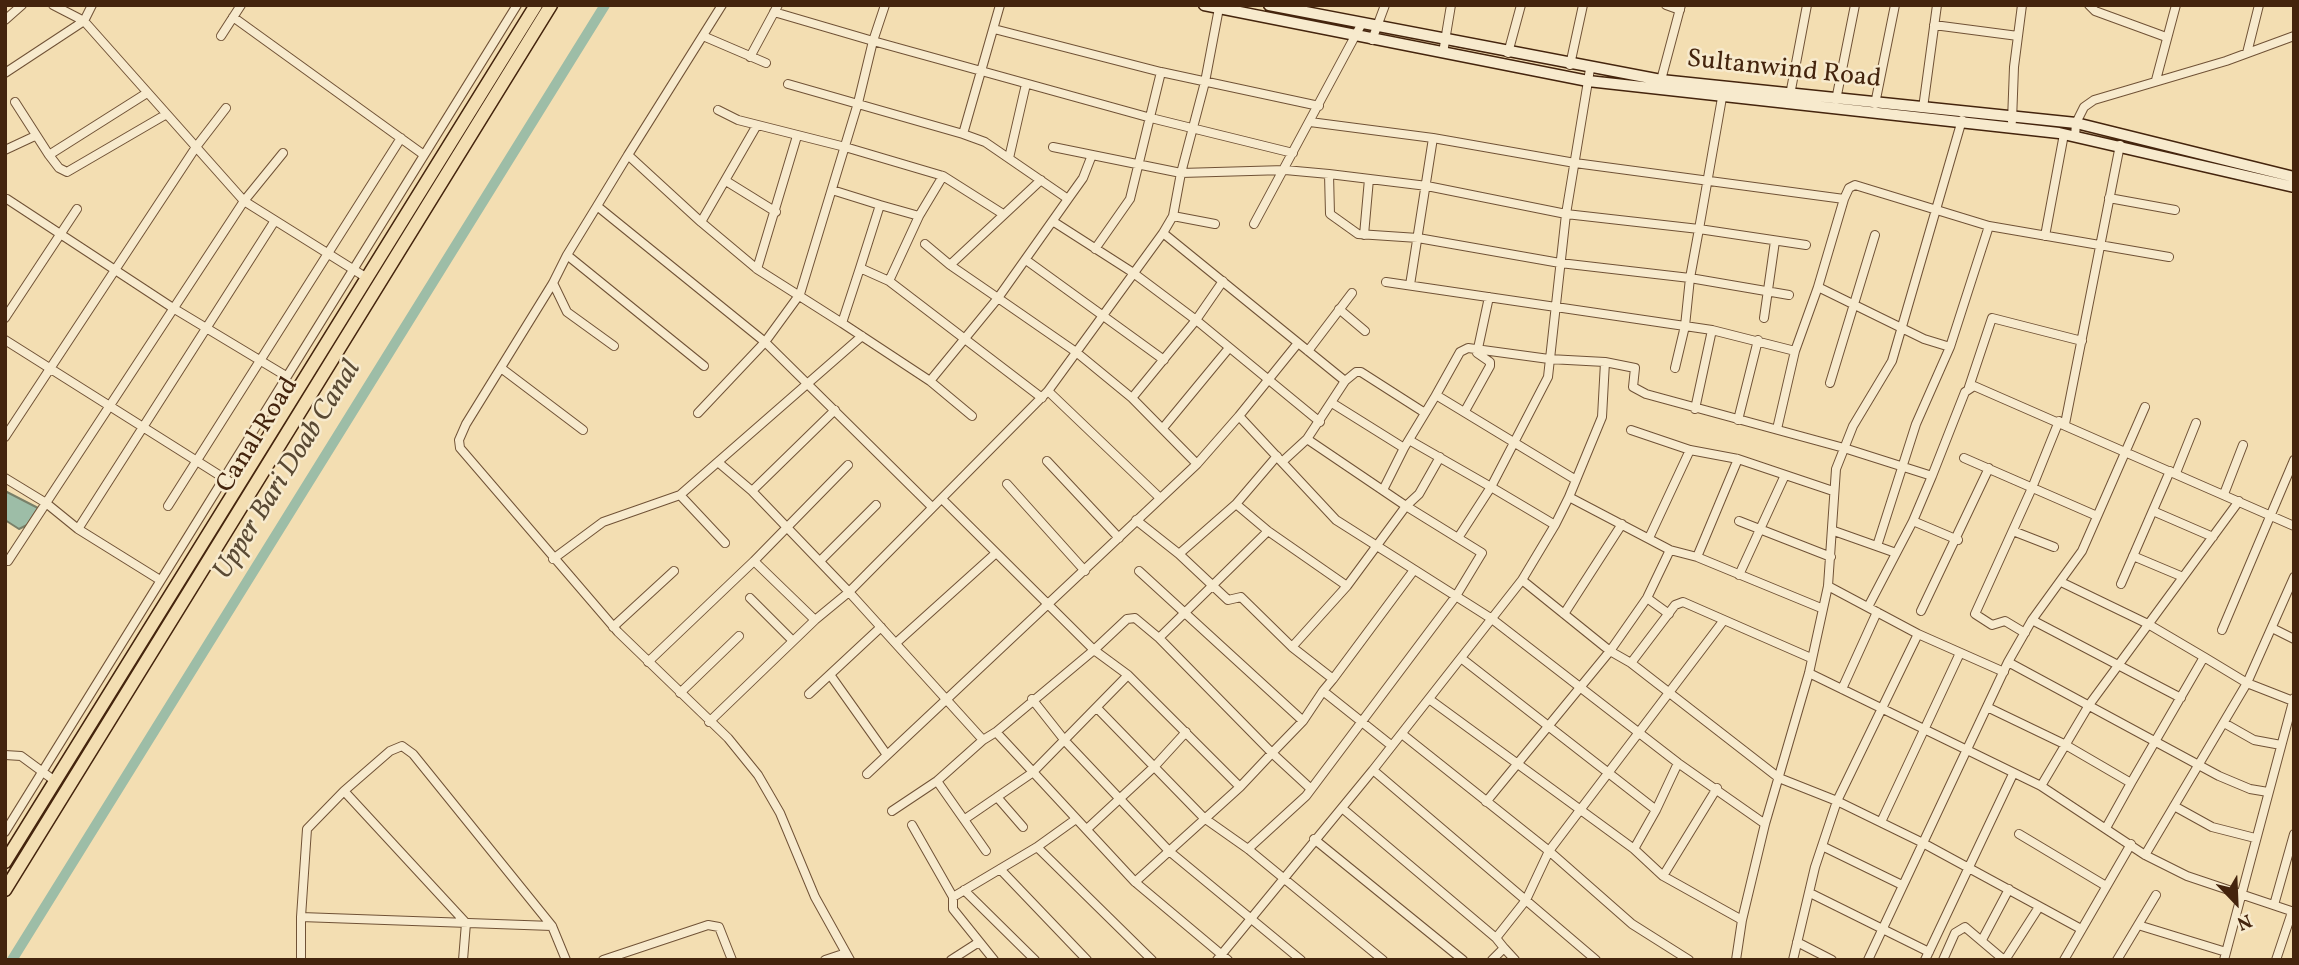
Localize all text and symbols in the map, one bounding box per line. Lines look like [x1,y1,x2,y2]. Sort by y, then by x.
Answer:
street label: Sultanwind Road [1685,45,1883,97]
water label: Upper Bari Doab Canal [208,355,370,587]
street label: Canal Road [211,373,307,499]
north arrow [2201,867,2271,937]
text: N [2233,907,2256,936]

